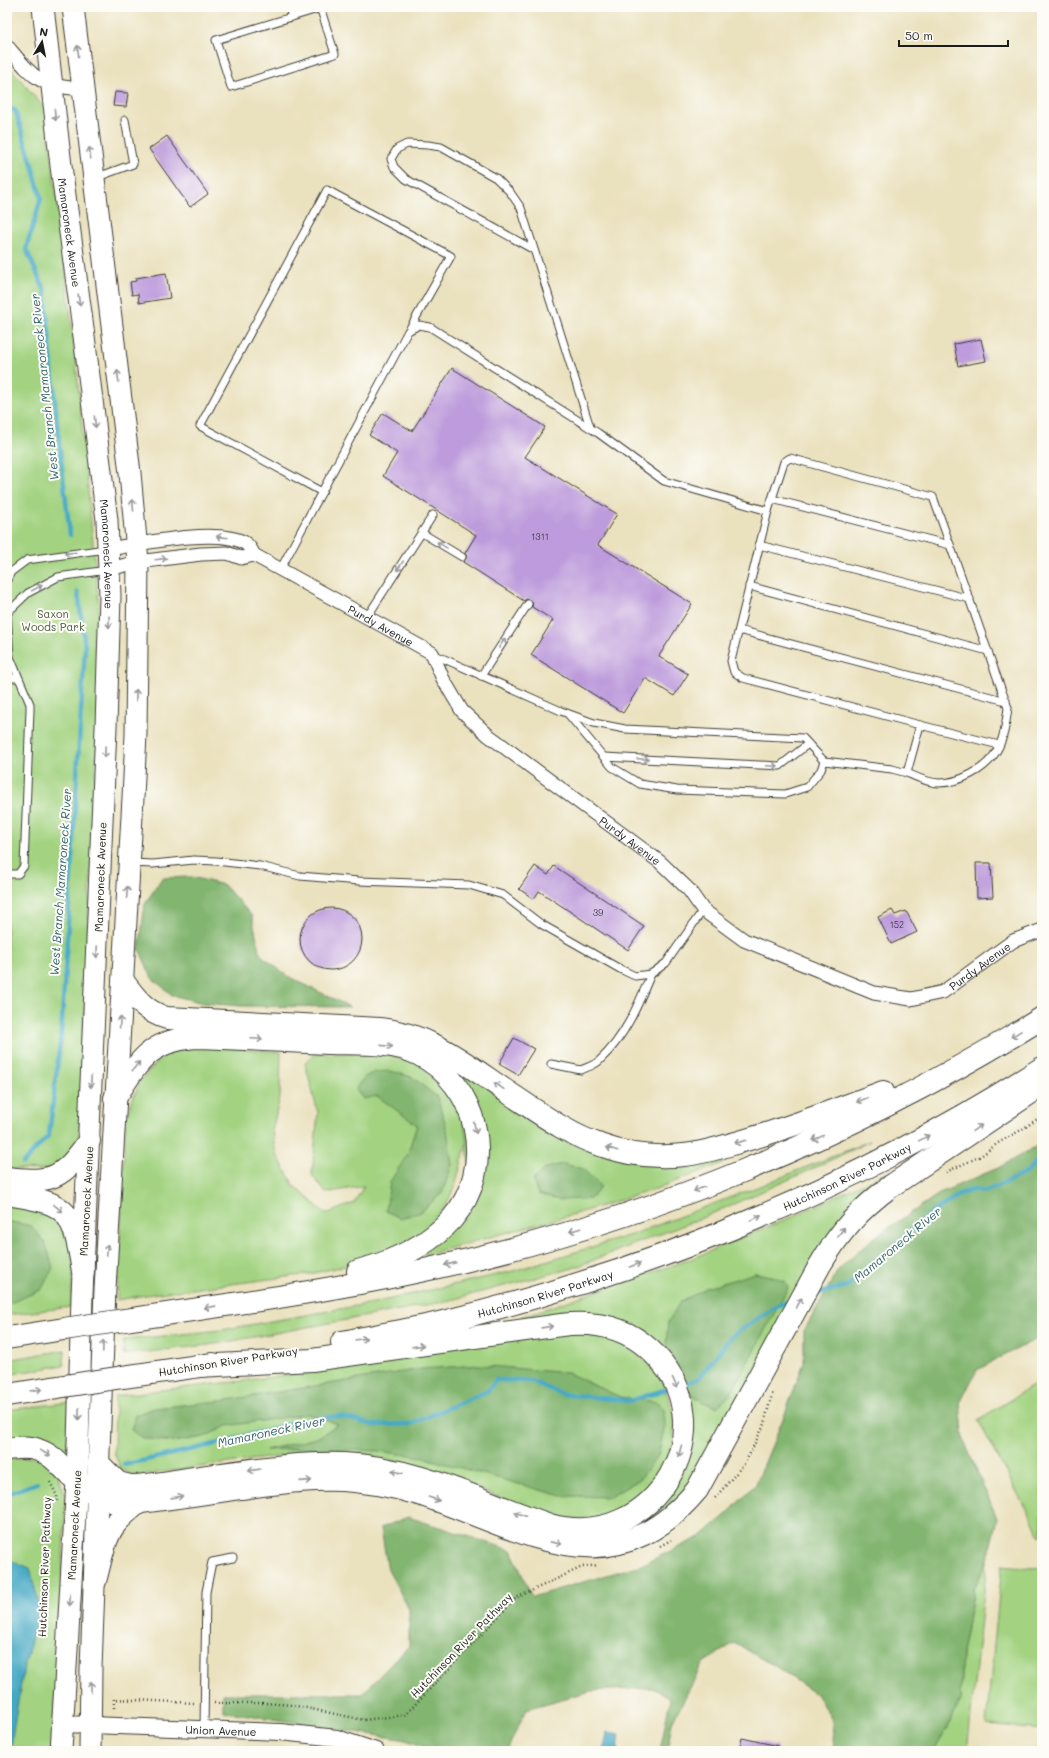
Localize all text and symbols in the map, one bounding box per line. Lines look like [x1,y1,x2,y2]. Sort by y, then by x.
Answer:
north arrow [22,22,62,62]
scale bar [899,22,1008,48]
text: N [38,24,49,40]
text: 50 m [905,27,933,43]
one-way arrow [74,45,82,58]
one-way arrow [51,108,59,121]
one-way arrow [86,147,94,160]
street label: Mamaroneck Avenue [55,177,85,288]
water label: West Branch Mamaroneck River [26,293,62,481]
one-way arrow [75,293,83,306]
one-way arrow [114,370,122,383]
one-way arrow [91,415,99,428]
street label: Mamaroneck Avenue [97,498,118,609]
one-way arrow [130,499,137,512]
house number: 1311 [531,531,549,542]
one-way arrow [216,533,229,541]
one-way arrow [436,541,448,549]
one-way arrow [64,550,77,557]
one-way arrow [154,555,167,563]
one-way arrow [396,560,404,572]
one-way arrow [31,584,43,591]
street label: Purdy Avenue [346,601,417,649]
park label: Saxon Woods Park [21,606,85,634]
one-way arrow [105,615,113,628]
one-way arrow [499,637,507,649]
one-way arrow [132,689,140,702]
one-way arrow [102,745,109,758]
one-way arrow [636,756,649,763]
one-way arrow [765,762,778,769]
water label: West Branch Mamaroneck River [45,788,75,976]
street label: Purdy Avenue [597,813,664,868]
street label: Mamaroneck Avenue [91,822,109,932]
one-way arrow [124,886,131,899]
house number: 39 [593,907,604,918]
house number: 152 [890,919,904,930]
street label: Purdy Avenue [946,938,1013,993]
one-way arrow [93,945,101,958]
one-way arrow [117,1016,124,1029]
one-way arrow [1010,1031,1022,1039]
one-way arrow [250,1036,263,1043]
one-way arrow [380,1042,393,1049]
one-way arrow [132,1060,141,1071]
one-way arrow [88,1075,95,1088]
one-way arrow [494,1082,505,1090]
one-way arrow [857,1096,869,1104]
one-way arrow [471,1122,479,1135]
one-way arrow [972,1124,983,1133]
one-way arrow [918,1133,930,1141]
one-way arrow [812,1135,824,1142]
street label: Hutchinson River Parkway [780,1138,913,1213]
one-way arrow [733,1139,746,1146]
street label: Mamaroneck Avenue [76,1145,96,1256]
one-way arrow [605,1145,618,1152]
one-way arrow [693,1185,705,1193]
water label: Mamaroneck River [850,1203,944,1285]
one-way arrow [53,1204,64,1212]
one-way arrow [750,1214,762,1222]
one-way arrow [569,1227,582,1234]
one-way arrow [837,1227,846,1238]
one-way arrow [103,1244,110,1257]
one-way arrow [444,1261,457,1269]
one-way arrow [629,1261,642,1268]
street label: Hutchinson River Parkway [476,1266,615,1320]
one-way arrow [796,1297,803,1309]
one-way arrow [204,1303,217,1311]
one-way arrow [540,1323,553,1331]
one-way arrow [354,1334,367,1342]
one-way arrow [99,1340,107,1353]
one-way arrow [411,1342,424,1350]
street label: Hutchinson River Parkway [157,1343,299,1379]
one-way arrow [672,1377,679,1389]
one-way arrow [29,1386,42,1394]
one-way arrow [75,1407,83,1420]
water label: Mamaroneck River [216,1412,326,1450]
one-way arrow [676,1444,683,1457]
one-way arrow [39,1450,51,1457]
one-way arrow [248,1466,261,1474]
one-way arrow [391,1467,404,1475]
street label: Mamaroneck Avenue [64,1469,84,1580]
one-way arrow [299,1477,312,1484]
one-way arrow [170,1493,183,1501]
street label: Hutchinson River Pathway [34,1496,54,1637]
one-way arrow [427,1496,440,1503]
one-way arrow [514,1510,526,1518]
one-way arrow [549,1539,562,1547]
street label: Hutchinson River Pathway [407,1589,515,1701]
one-way arrow [66,1593,73,1606]
one-way arrow [87,1681,95,1694]
street label: Union Avenue [185,1721,257,1739]

